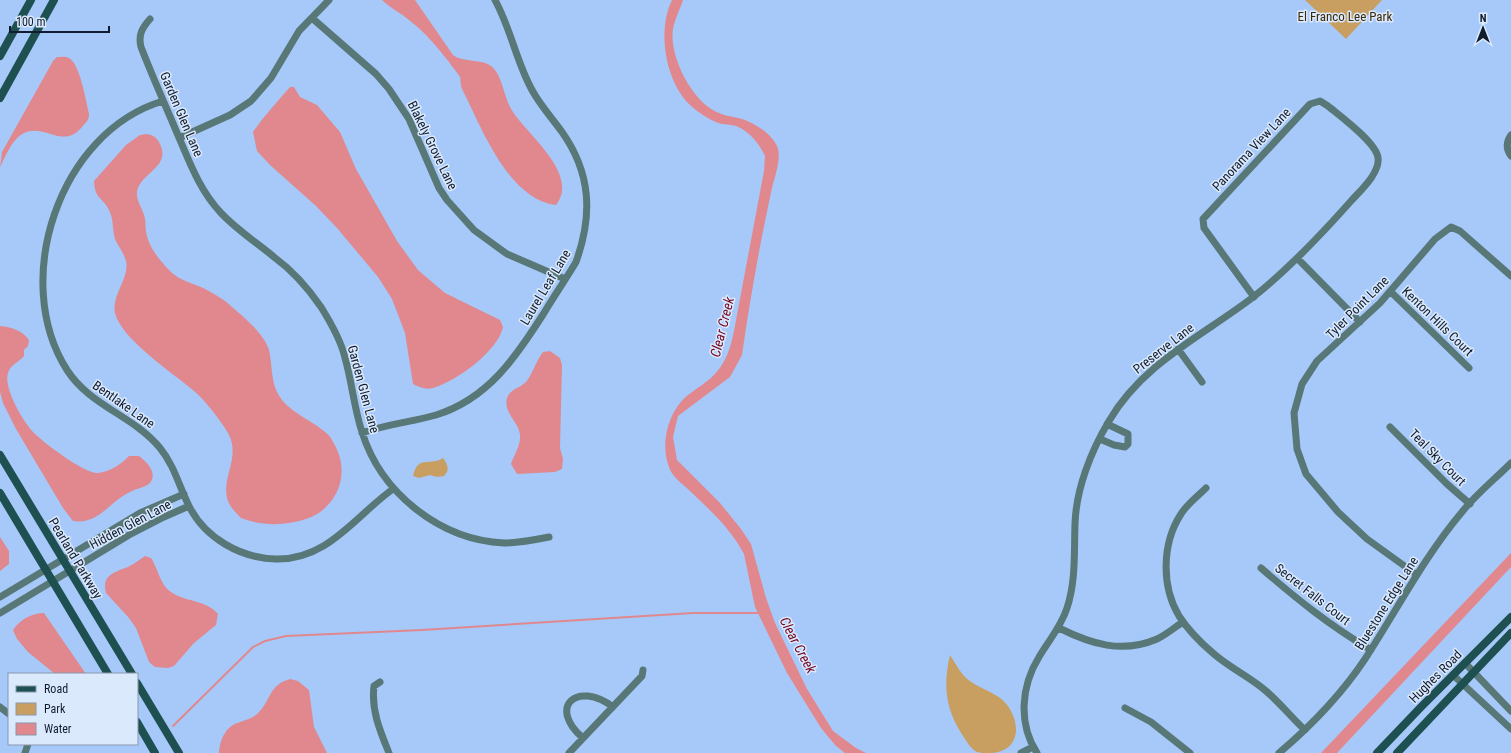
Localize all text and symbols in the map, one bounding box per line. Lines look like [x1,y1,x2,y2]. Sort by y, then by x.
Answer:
scale bar [10,8,109,34]
north arrow [1463,8,1503,48]
park label: El Franco Lee Park [1298,9,1393,24]
text: N [1480,12,1487,25]
text: 100 m [16,15,46,29]
street label: Garden Glen Lane [157,70,206,159]
street label: Blakely Grove Lane [405,98,461,192]
street label: Panorama View Lane [1209,105,1294,194]
street label: Laurel Leaf Lane [517,247,574,328]
street label: Tyler Point Lane [1323,273,1392,342]
street label: Kenton Hills Court [1399,284,1476,359]
water label: Clear Creek [707,294,737,359]
street label: Preserve Lane [1130,320,1197,377]
street label: Garden Glen Lane [345,344,382,435]
street label: Bentlake Lane [90,378,158,431]
street label: Teal Sky Court [1406,426,1469,489]
street label: Hidden Glen Lane [87,497,174,552]
street label: Pearland Parkway [46,515,106,602]
street label: Bluestone Edge Lane [1352,554,1421,653]
street label: Secret Falls Court [1272,560,1353,628]
water label: Clear Creek [776,614,820,677]
street label: Hughes Road [1406,647,1465,706]
legend [8,673,138,745]
text: Road [44,682,68,696]
text: Park [44,702,66,716]
text: Water [44,722,72,736]

